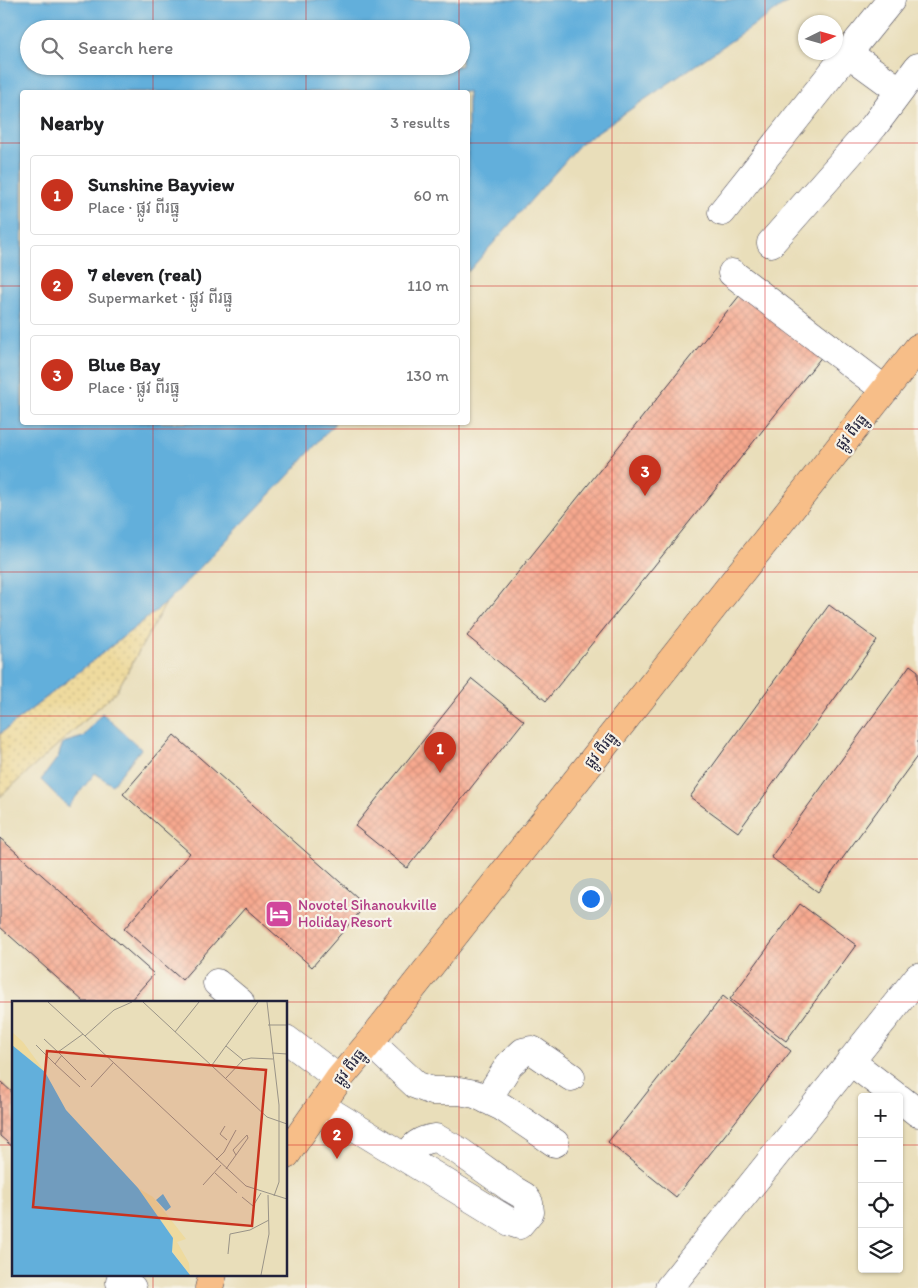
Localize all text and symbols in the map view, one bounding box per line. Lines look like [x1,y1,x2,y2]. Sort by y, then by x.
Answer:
north arrow [798,15,843,60]
search box [20,20,470,75]
icon: search [38,34,66,62]
text: Search here [78,36,173,59]
text: Nearby [40,110,104,135]
text: 3 results [390,113,450,132]
text: Sunshine Bayview [88,173,234,196]
text: 1 [53,186,61,205]
text: 60 m [414,186,449,205]
text: Place · ផ្លូវ ពីរធ្នូ [88,198,180,217]
text: 7 eleven (real) [88,263,202,286]
text: 2 [53,276,61,295]
text: 110 m [407,276,449,295]
text: Supermarket · ផ្លូវ ពីរធ្នូ [88,288,233,307]
text: Blue Bay [88,353,160,376]
text: 3 [53,366,61,385]
text: 130 m [406,366,449,385]
text: Place · ផ្លូវ ពីរធ្នូ [88,378,180,397]
street label: ផ្លូវ ពីរធ្នូ [831,410,874,456]
pin: 3 [629,455,661,496]
street label: ផ្លូវ ពីរធ្នូ [580,728,623,774]
pin: 1 [424,732,456,773]
your location [578,886,604,912]
place label: Novotel Sihanoukville Holiday Resort [298,896,437,931]
hotel icon: Novotel Sihanoukville Holiday Resort [264,899,294,929]
inset map [12,1001,288,1276]
street label: ផ្លូវ ពីរធ្នូ [329,1045,372,1091]
map controls [858,1093,903,1273]
button: + [858,1093,903,1138]
pin: 2 [321,1118,353,1159]
button: − [858,1138,903,1183]
button: locate [858,1183,903,1228]
button: layers [858,1228,903,1273]

